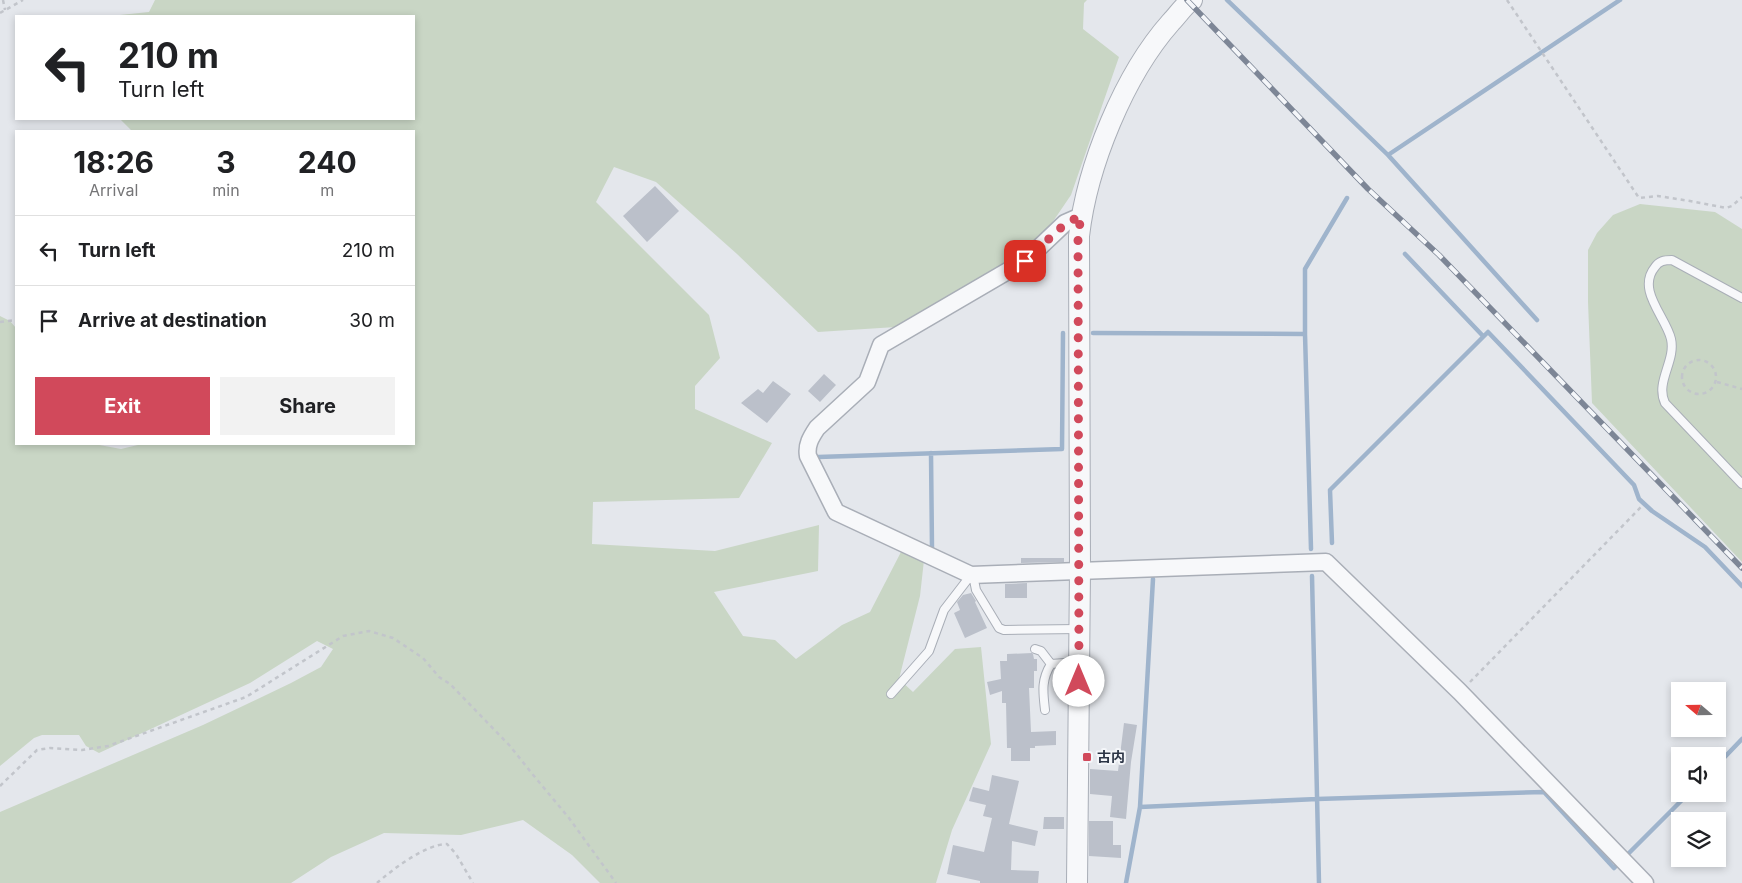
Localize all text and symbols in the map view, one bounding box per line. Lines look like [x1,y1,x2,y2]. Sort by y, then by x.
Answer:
text: 210 m [118,34,219,76]
icon: left [35,35,100,100]
text: Turn left [118,76,204,102]
text: 18:26 [73,144,154,180]
text: 3 [216,144,236,180]
text: 240 [298,144,357,180]
text: Arrival [89,180,138,200]
text: min [212,180,240,200]
text: m [320,180,334,200]
icon: left [35,237,63,265]
text: Turn left [78,239,156,262]
text: 210 m [342,239,395,262]
pin [1004,240,1046,282]
icon: arrive [1011,247,1039,275]
icon: arrive [35,307,63,335]
text: Arrive at destination [78,309,267,332]
text: 30 m [349,309,395,332]
button: Exit [35,377,210,435]
button: Share [220,377,395,435]
position arrow [1052,654,1104,706]
north arrow [1671,682,1726,738]
map controls [1671,682,1726,867]
button: sound [1671,747,1726,802]
place label: 古内 [1097,748,1125,765]
marker: 古内 [1081,751,1093,763]
button: layers [1671,812,1726,867]

